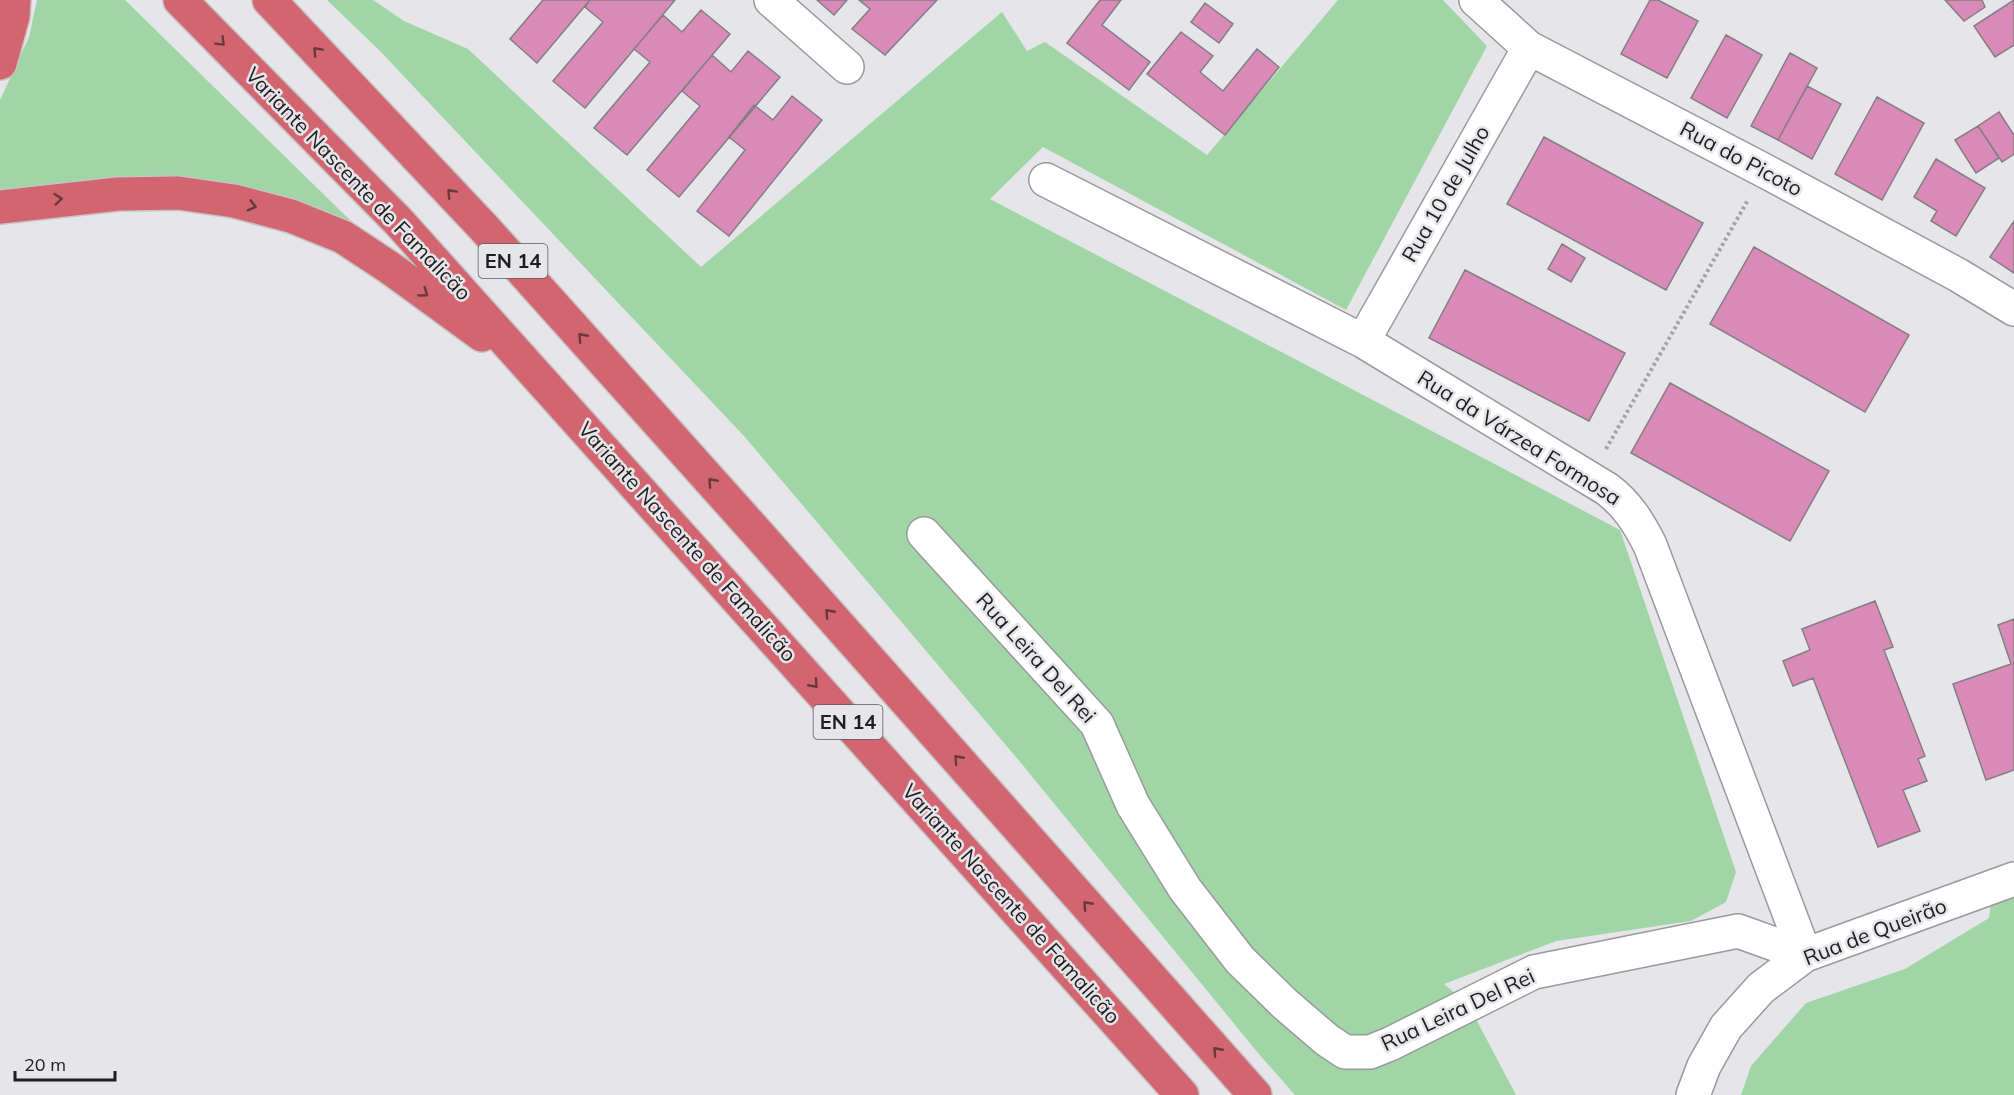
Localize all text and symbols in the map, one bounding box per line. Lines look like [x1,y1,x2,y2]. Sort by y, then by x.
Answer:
one-way arrow [214,34,225,45]
one-way arrow [313,47,324,58]
street label: Variante Nascente de Famalicão [240,61,477,305]
street label: Rua do Picoto [1676,115,1807,201]
street label: Rua 10 de Julho [1396,121,1495,266]
one-way arrow [447,189,458,200]
one-way arrow [54,194,63,206]
one-way arrow [246,199,257,211]
road number: EN 14 [478,244,548,278]
one-way arrow [417,286,428,297]
one-way arrow [578,334,589,344]
street label: Rua da Várzea Formosa [1413,364,1626,510]
street label: Variante Nascente de Famalicão [573,416,802,667]
one-way arrow [708,479,719,489]
street label: Rua Leira Del Rei [971,587,1102,728]
one-way arrow [825,609,836,620]
one-way arrow [807,678,818,688]
road number: EN 14 [814,705,882,739]
one-way arrow [954,755,965,766]
street label: Variante Nascente de Famalicão [897,778,1126,1029]
street label: Rua de Queirão [1799,892,1950,970]
one-way arrow [1083,901,1094,912]
street label: Rua Leira Del Rei [1377,962,1538,1056]
scale bar [15,1044,116,1082]
one-way arrow [1213,1047,1224,1058]
text: 20 m [24,1053,66,1076]

